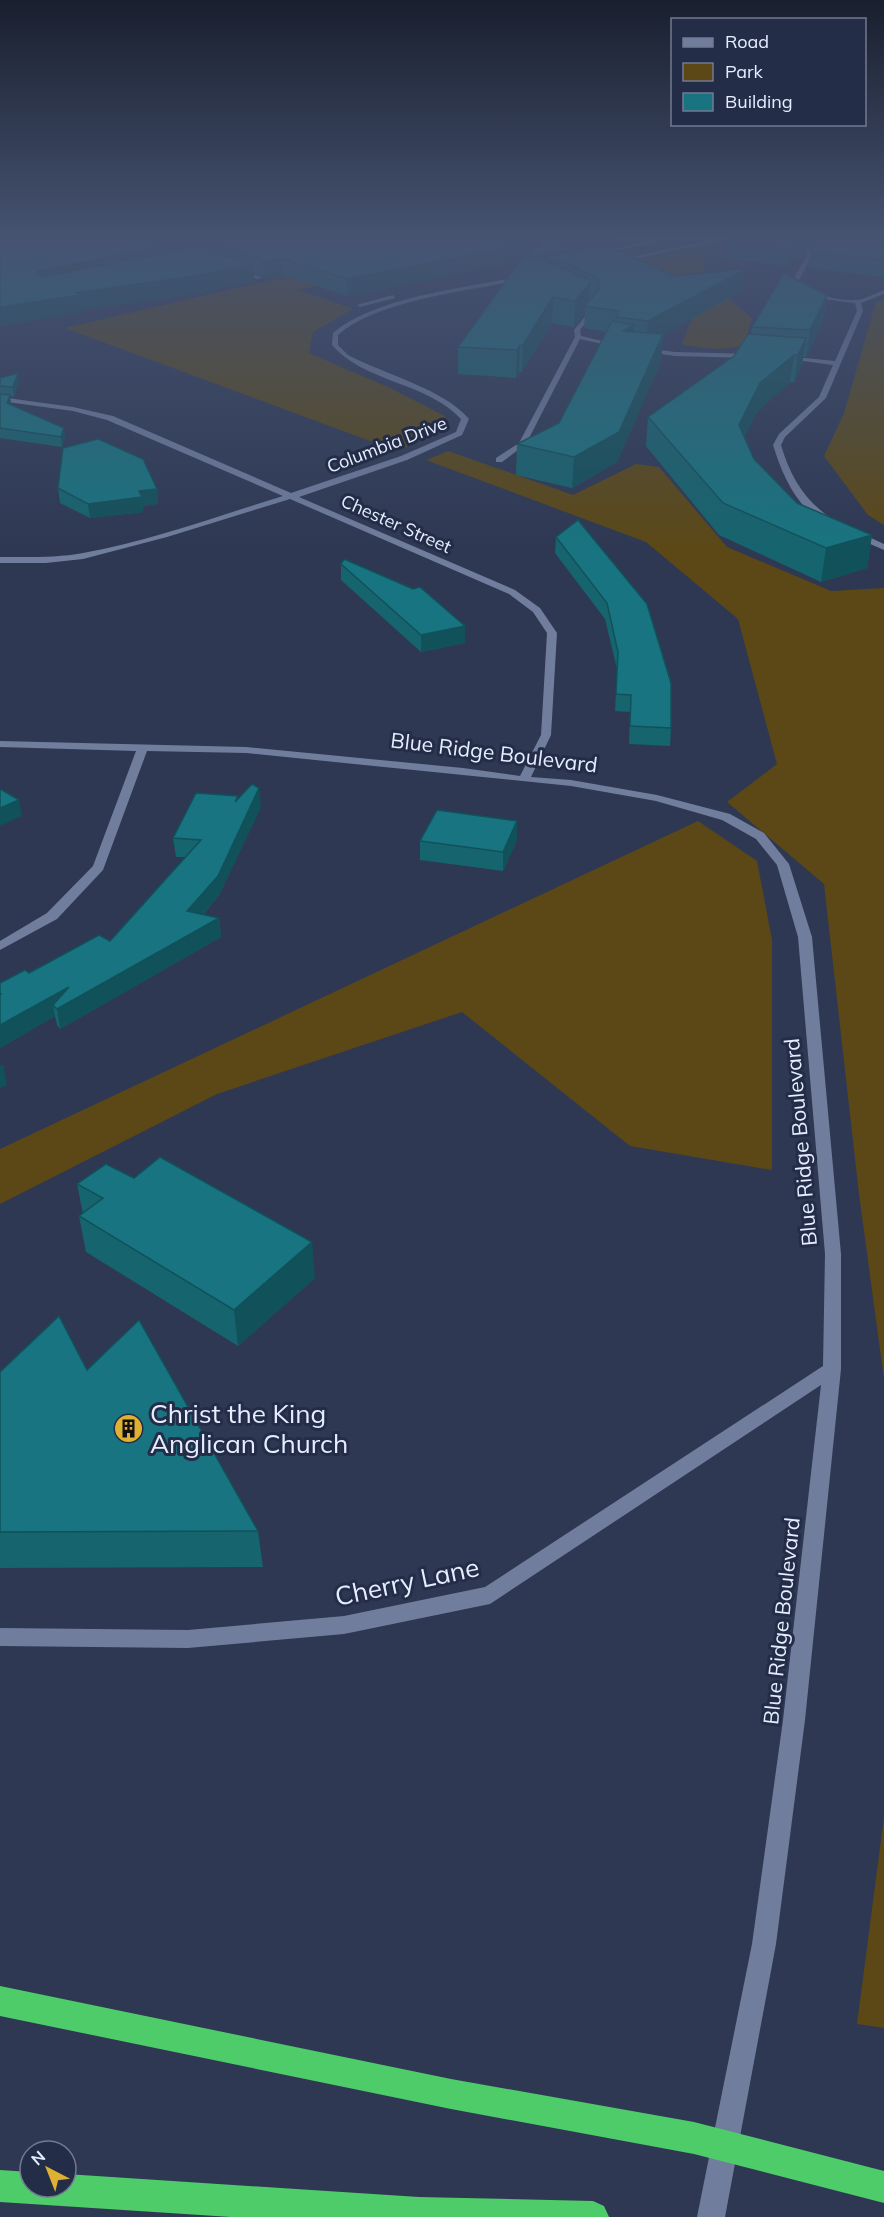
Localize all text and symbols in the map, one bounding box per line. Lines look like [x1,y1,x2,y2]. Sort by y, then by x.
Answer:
legend [671,18,866,126]
text: Road [725,30,769,53]
text: Park [725,60,764,83]
text: Building [725,90,793,113]
street label: Columbia Drive [324,411,450,478]
street label: Chester Street [337,489,455,558]
street label: Blue Ridge Boulevard [389,726,599,778]
street label: Blue Ridge Boulevard [778,1037,822,1247]
place label: Christ the King Anglican Church [150,1397,348,1460]
building icon: Christ the King Anglican Church [113,1413,145,1445]
street label: Blue Ridge Boulevard [757,1516,805,1726]
street label: Cherry Lane [332,1550,482,1613]
north arrow [18,2139,78,2199]
text: N [27,2146,49,2169]

